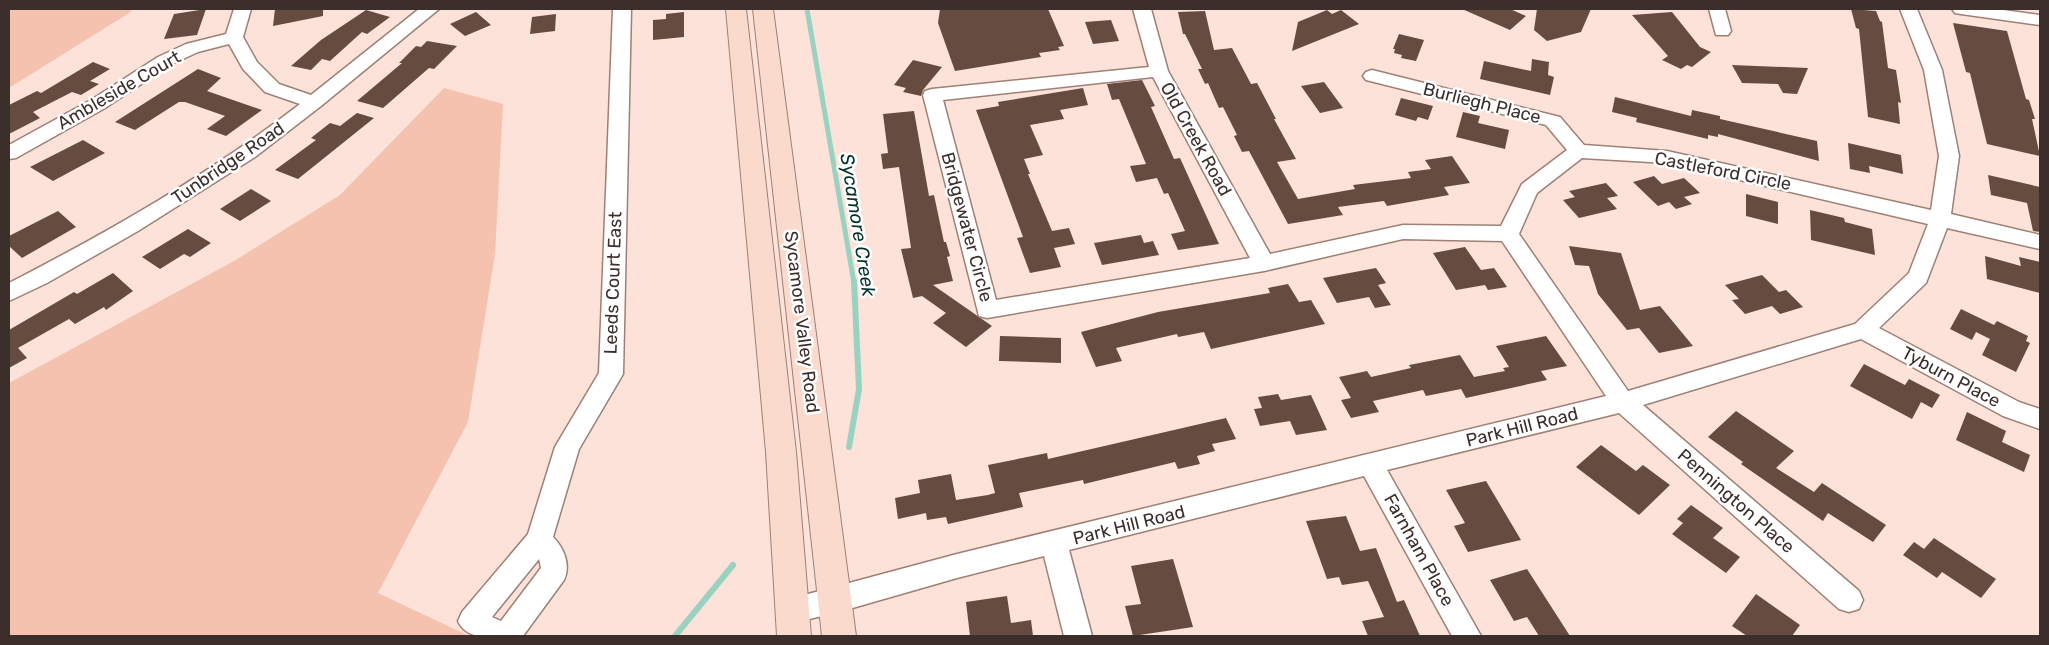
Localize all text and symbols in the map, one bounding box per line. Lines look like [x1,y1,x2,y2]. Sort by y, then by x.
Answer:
street label: Ambleside Court [53,46,185,134]
street label: Old Creek Road [1156,78,1236,200]
street label: Burliegh Place [1421,78,1543,128]
street label: Tunbridge Road [167,117,289,209]
street label: Castleford Circle [1653,147,1793,195]
street label: Bridgewater Circle [936,150,998,304]
water label: Sycamore Creek [835,152,881,298]
street label: Leeds Court East [600,211,626,355]
street label: Sycamore Valley Road [780,230,824,414]
street label: Tyburn Place [1898,342,2004,412]
street label: Park Hill Road [1464,402,1580,452]
street label: Pennington Place [1673,444,1799,558]
street label: Farnham Place [1379,490,1459,610]
street label: Park Hill Road [1071,500,1187,550]

